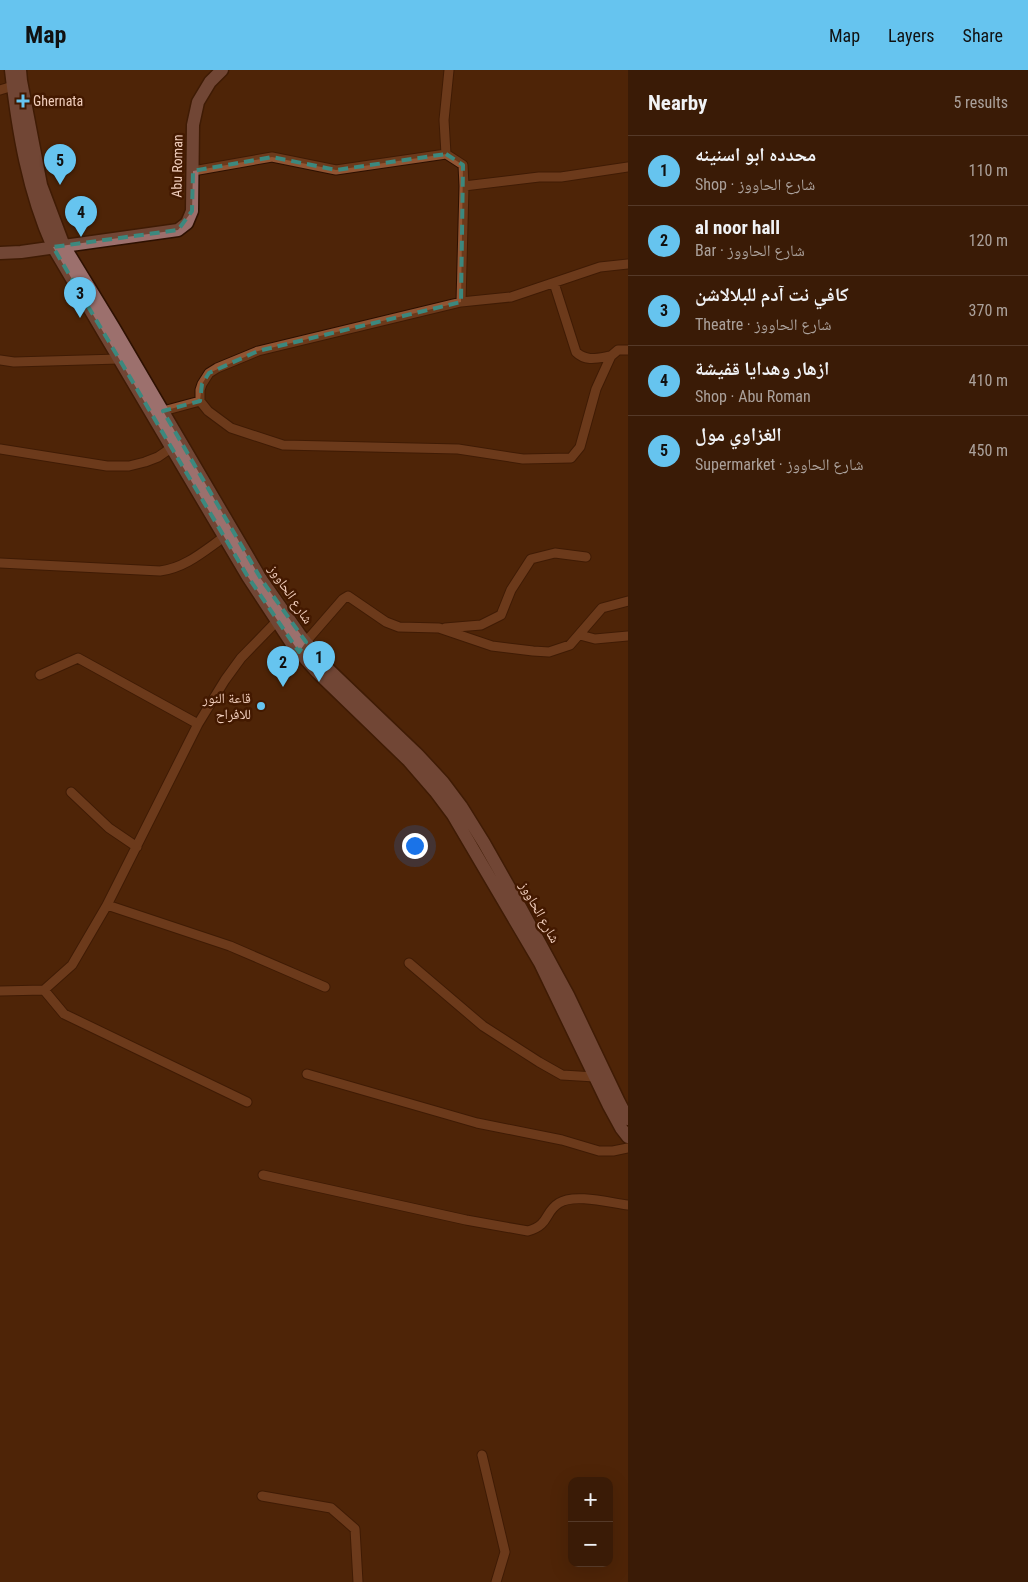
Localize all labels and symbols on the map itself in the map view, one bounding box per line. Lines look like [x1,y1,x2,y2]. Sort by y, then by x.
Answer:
place label: Ghernata [33,93,83,109]
marker: Ghernata [17,95,29,107]
street label: Abu Roman [168,134,186,198]
pin: 5 [44,144,76,185]
pin: 4 [65,196,97,237]
pin: 3 [64,277,96,318]
street label: شارع الحاووز [263,561,317,628]
pin: 1 [303,641,335,682]
pin: 2 [267,646,299,687]
place label: قاعة النور للافراح [202,690,251,724]
marker: قاعة النور للافراح [255,700,267,712]
your location [402,833,428,859]
street label: شارع الحاووز [514,878,563,946]

